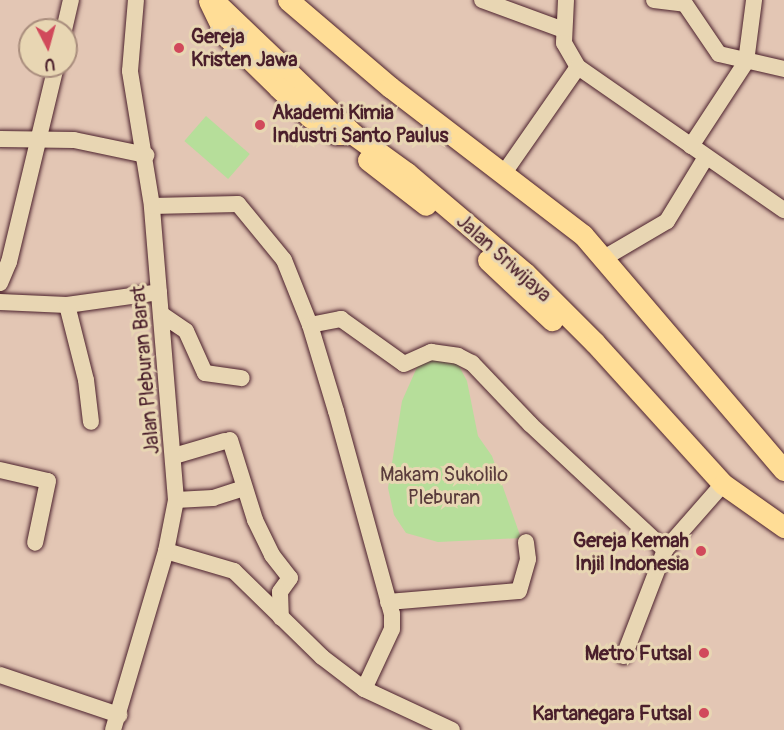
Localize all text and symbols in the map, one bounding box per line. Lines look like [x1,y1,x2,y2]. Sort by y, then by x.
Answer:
north arrow [18,18,78,78]
place label: Gereja Kristen Jawa [191,24,298,71]
marker: Gereja Kristen Jawa [172,41,186,55]
text: U [43,53,56,74]
place label: Akademi Kimia Industri Santo Paulus [272,101,448,148]
marker: Akademi Kimia Industri Santo Paulus [253,118,267,132]
street label: Jalan Sriwijaya [452,209,556,307]
street label: Jalan Pleburan Barat [126,284,164,456]
park label: Makam Sukolilo Pleburan [380,462,508,509]
place label: Gereja Kemah Injil Indonesia [573,528,689,575]
marker: Gereja Kemah Injil Indonesia [694,544,708,558]
place label: Metro Futsal [585,641,692,665]
marker: Metro Futsal [697,646,711,660]
place label: Kartanegara Futsal [532,701,692,725]
marker: Kartanegara Futsal [697,706,711,720]

